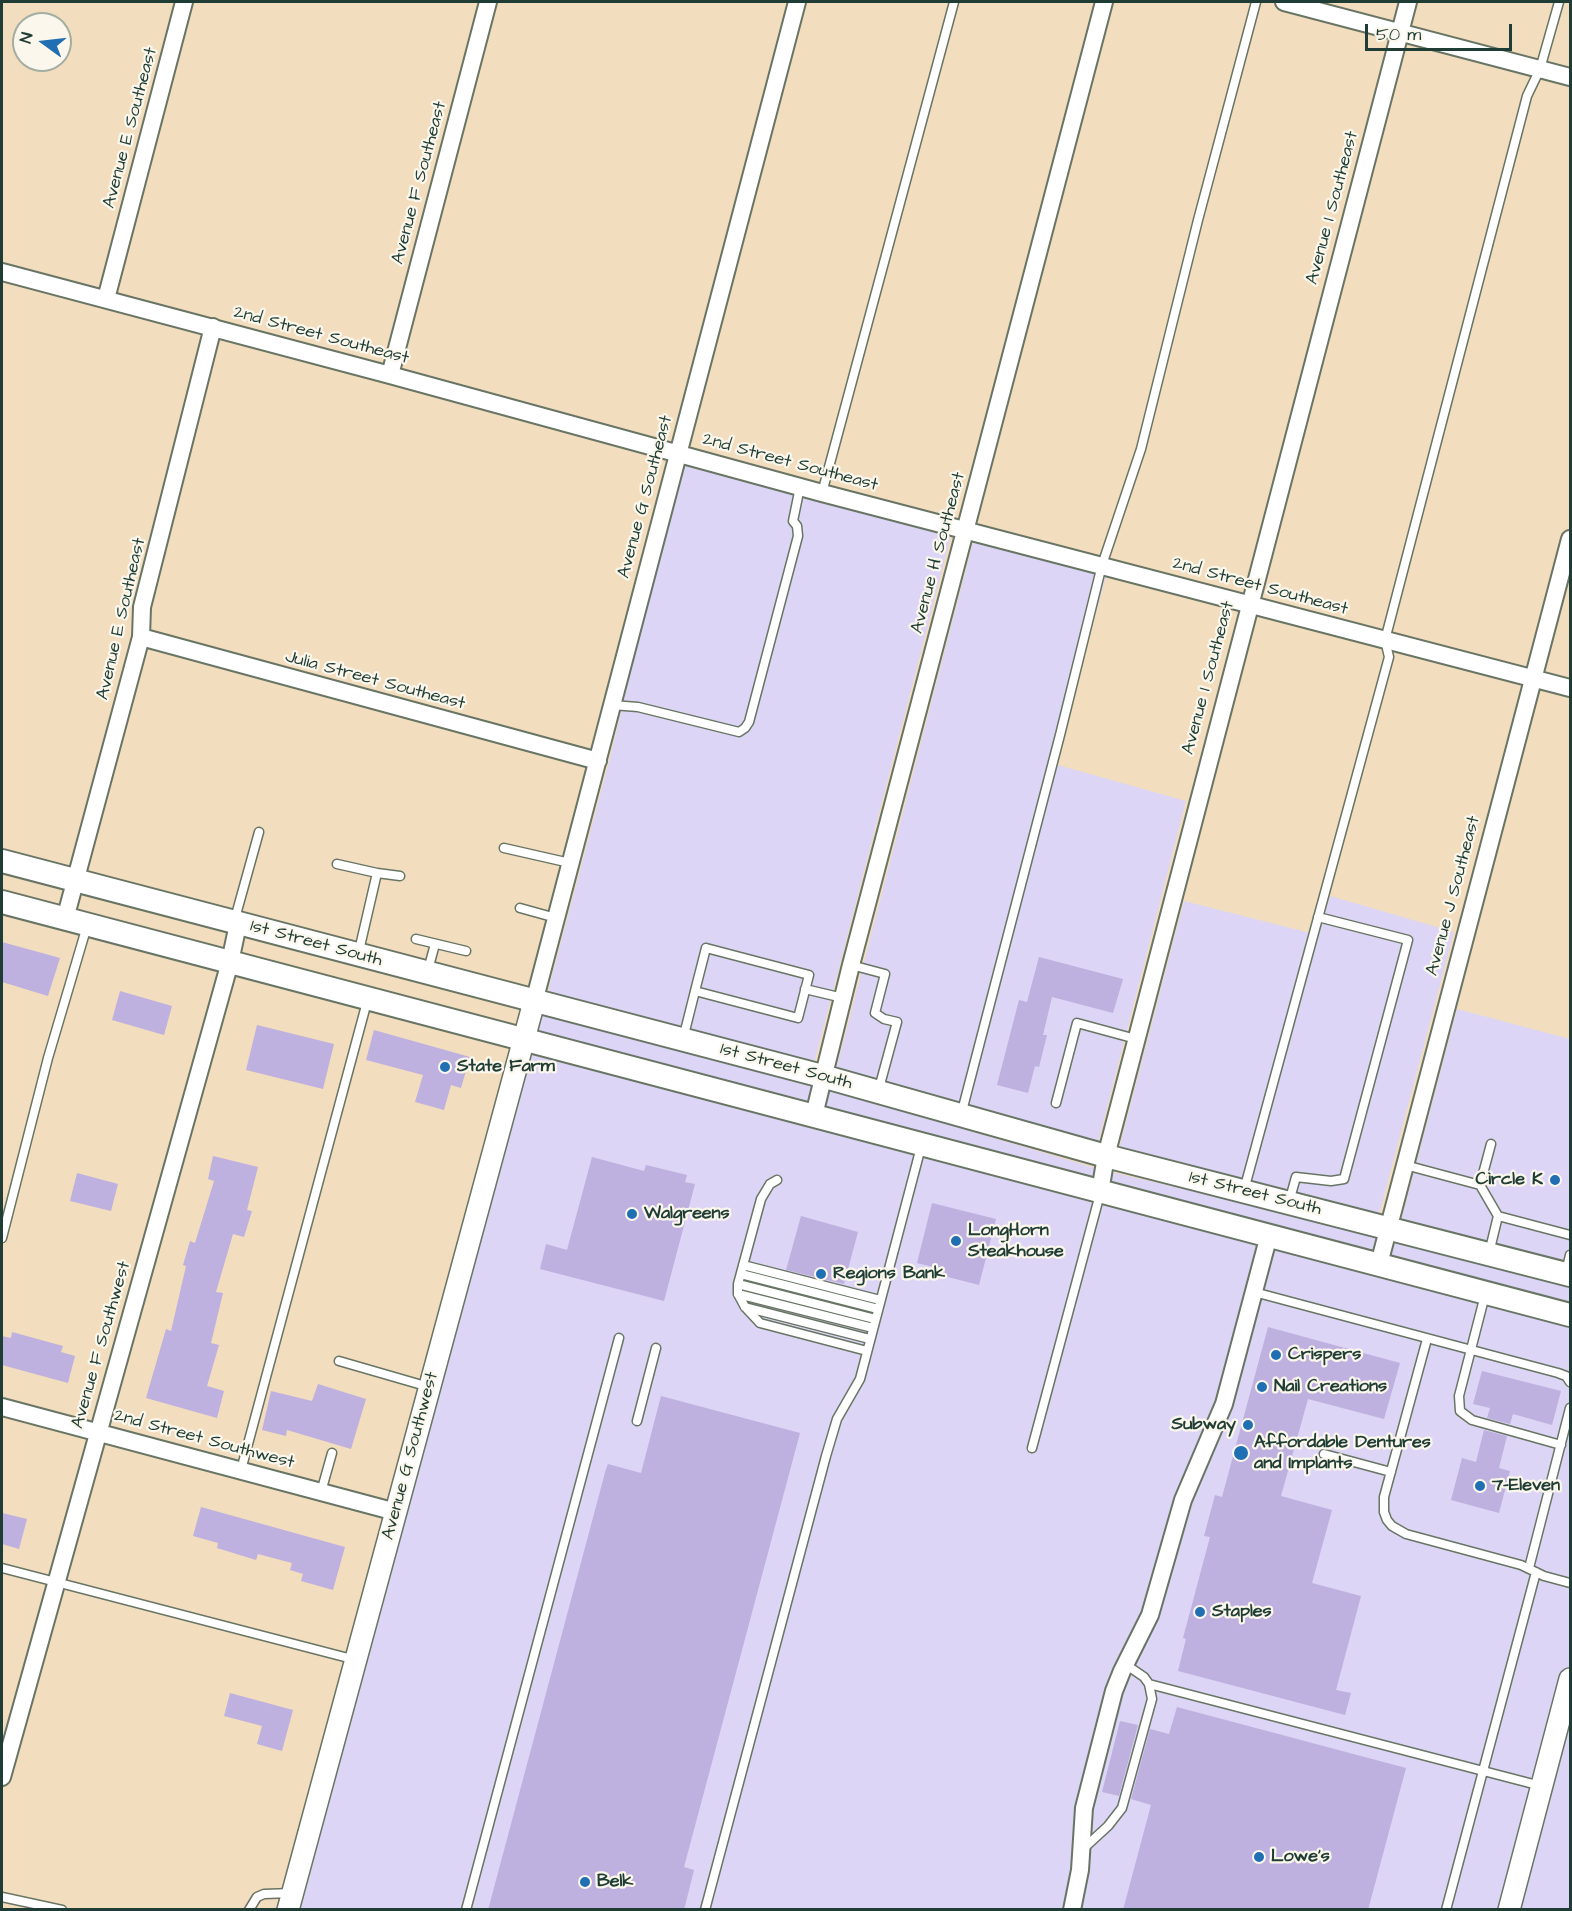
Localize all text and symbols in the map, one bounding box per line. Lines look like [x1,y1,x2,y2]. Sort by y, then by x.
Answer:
north arrow [12,12,72,72]
scale bar [1368,12,1515,50]
text: 50 m [1376,22,1421,47]
text: N [15,30,38,46]
street label: Avenue E Southeast [99,45,163,211]
street label: Avenue F Southeast [388,99,452,267]
street label: Avenue I Southeast [1302,129,1364,287]
street label: 2nd Street Southeast [231,302,411,370]
street label: Avenue G Southeast [614,413,678,581]
street label: 2nd Street Southeast [700,429,880,497]
street label: Avenue H Southeast [907,470,971,636]
street label: Avenue E Southeast [93,536,151,702]
street label: 2nd Street Southeast [1170,553,1350,621]
street label: Avenue I Southeast [1178,599,1240,757]
street label: Julia Street Southeast [283,647,467,715]
street label: Avenue J Southeast [1422,814,1486,978]
street label: 1st Street South [248,916,384,972]
street label: 1st Street South [718,1039,854,1095]
place label: State Farm [457,1056,555,1078]
marker: State Farm [438,1060,452,1074]
street label: 1st Street South [1187,1167,1323,1221]
place label: Circle K [1476,1169,1543,1191]
marker: Circle K [1548,1173,1562,1187]
place label: Walgreens [644,1203,730,1225]
marker: Walgreens [625,1207,639,1221]
place label: LongHorn Steakhouse [968,1220,1064,1262]
marker: LongHorn Steakhouse [949,1234,963,1248]
street label: Avenue F Southwest [68,1259,136,1431]
place label: Regions Bank [833,1263,945,1285]
marker: Regions Bank [814,1267,828,1281]
place label: Crispers [1288,1344,1361,1366]
marker: Crispers [1269,1348,1283,1362]
street label: Avenue G Southwest [378,1370,444,1542]
place label: Nail Creations [1274,1376,1387,1398]
marker: Nail Creations [1255,1380,1269,1394]
street label: 2nd Street Southwest [111,1405,297,1475]
place label: Subway [1172,1414,1236,1436]
marker: Subway [1241,1418,1255,1432]
place label: Affordable Dentures and Implants [1254,1432,1431,1474]
marker: Affordable Dentures and Implants [1232,1444,1250,1462]
place label: 7-Eleven [1492,1475,1560,1497]
marker: 7-Eleven [1473,1479,1487,1493]
place label: Staples [1212,1601,1272,1623]
marker: Staples [1193,1605,1207,1619]
place label: Lowe's [1271,1846,1330,1868]
marker: Lowe's [1252,1850,1266,1864]
place label: Belk [597,1871,633,1893]
marker: Belk [578,1875,592,1889]

